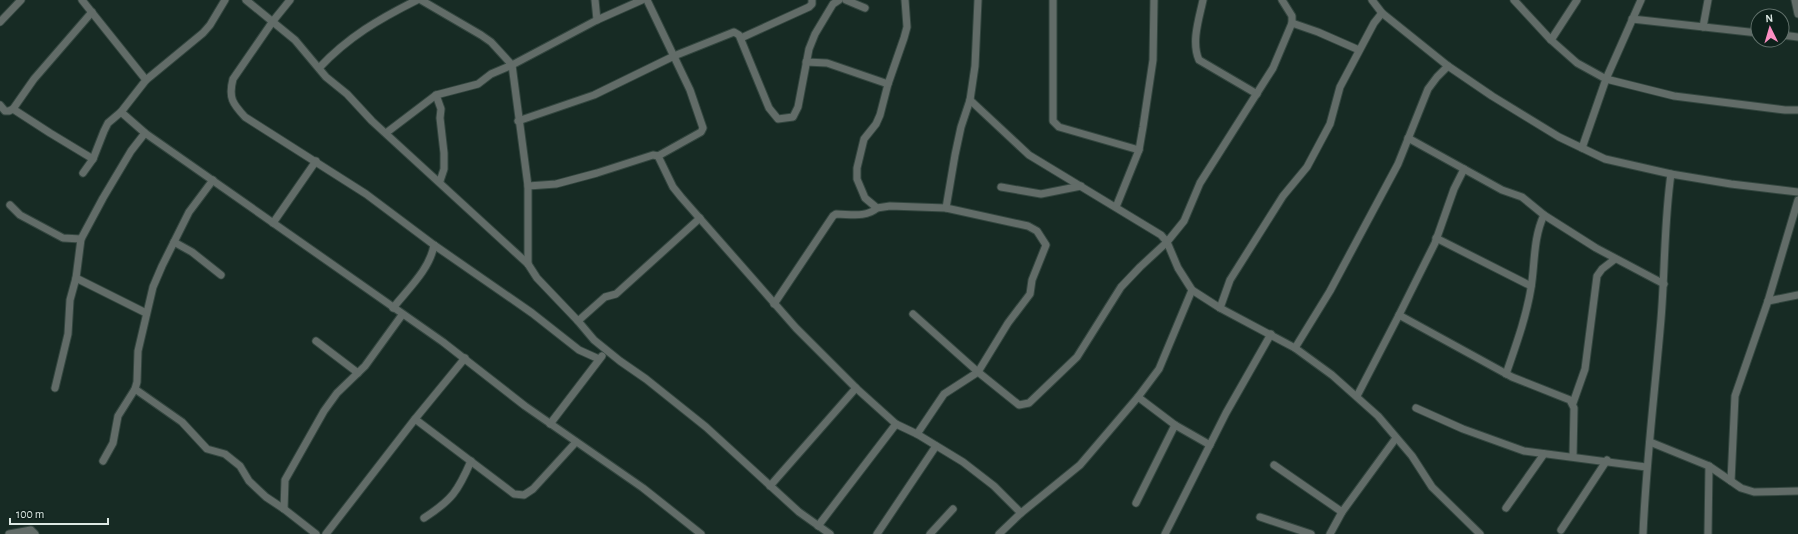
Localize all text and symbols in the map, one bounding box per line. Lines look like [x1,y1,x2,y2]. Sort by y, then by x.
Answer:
north arrow [1750,8,1790,48]
text: N [1765,13,1773,24]
scale bar [10,500,108,526]
text: 100 m [16,508,44,520]

